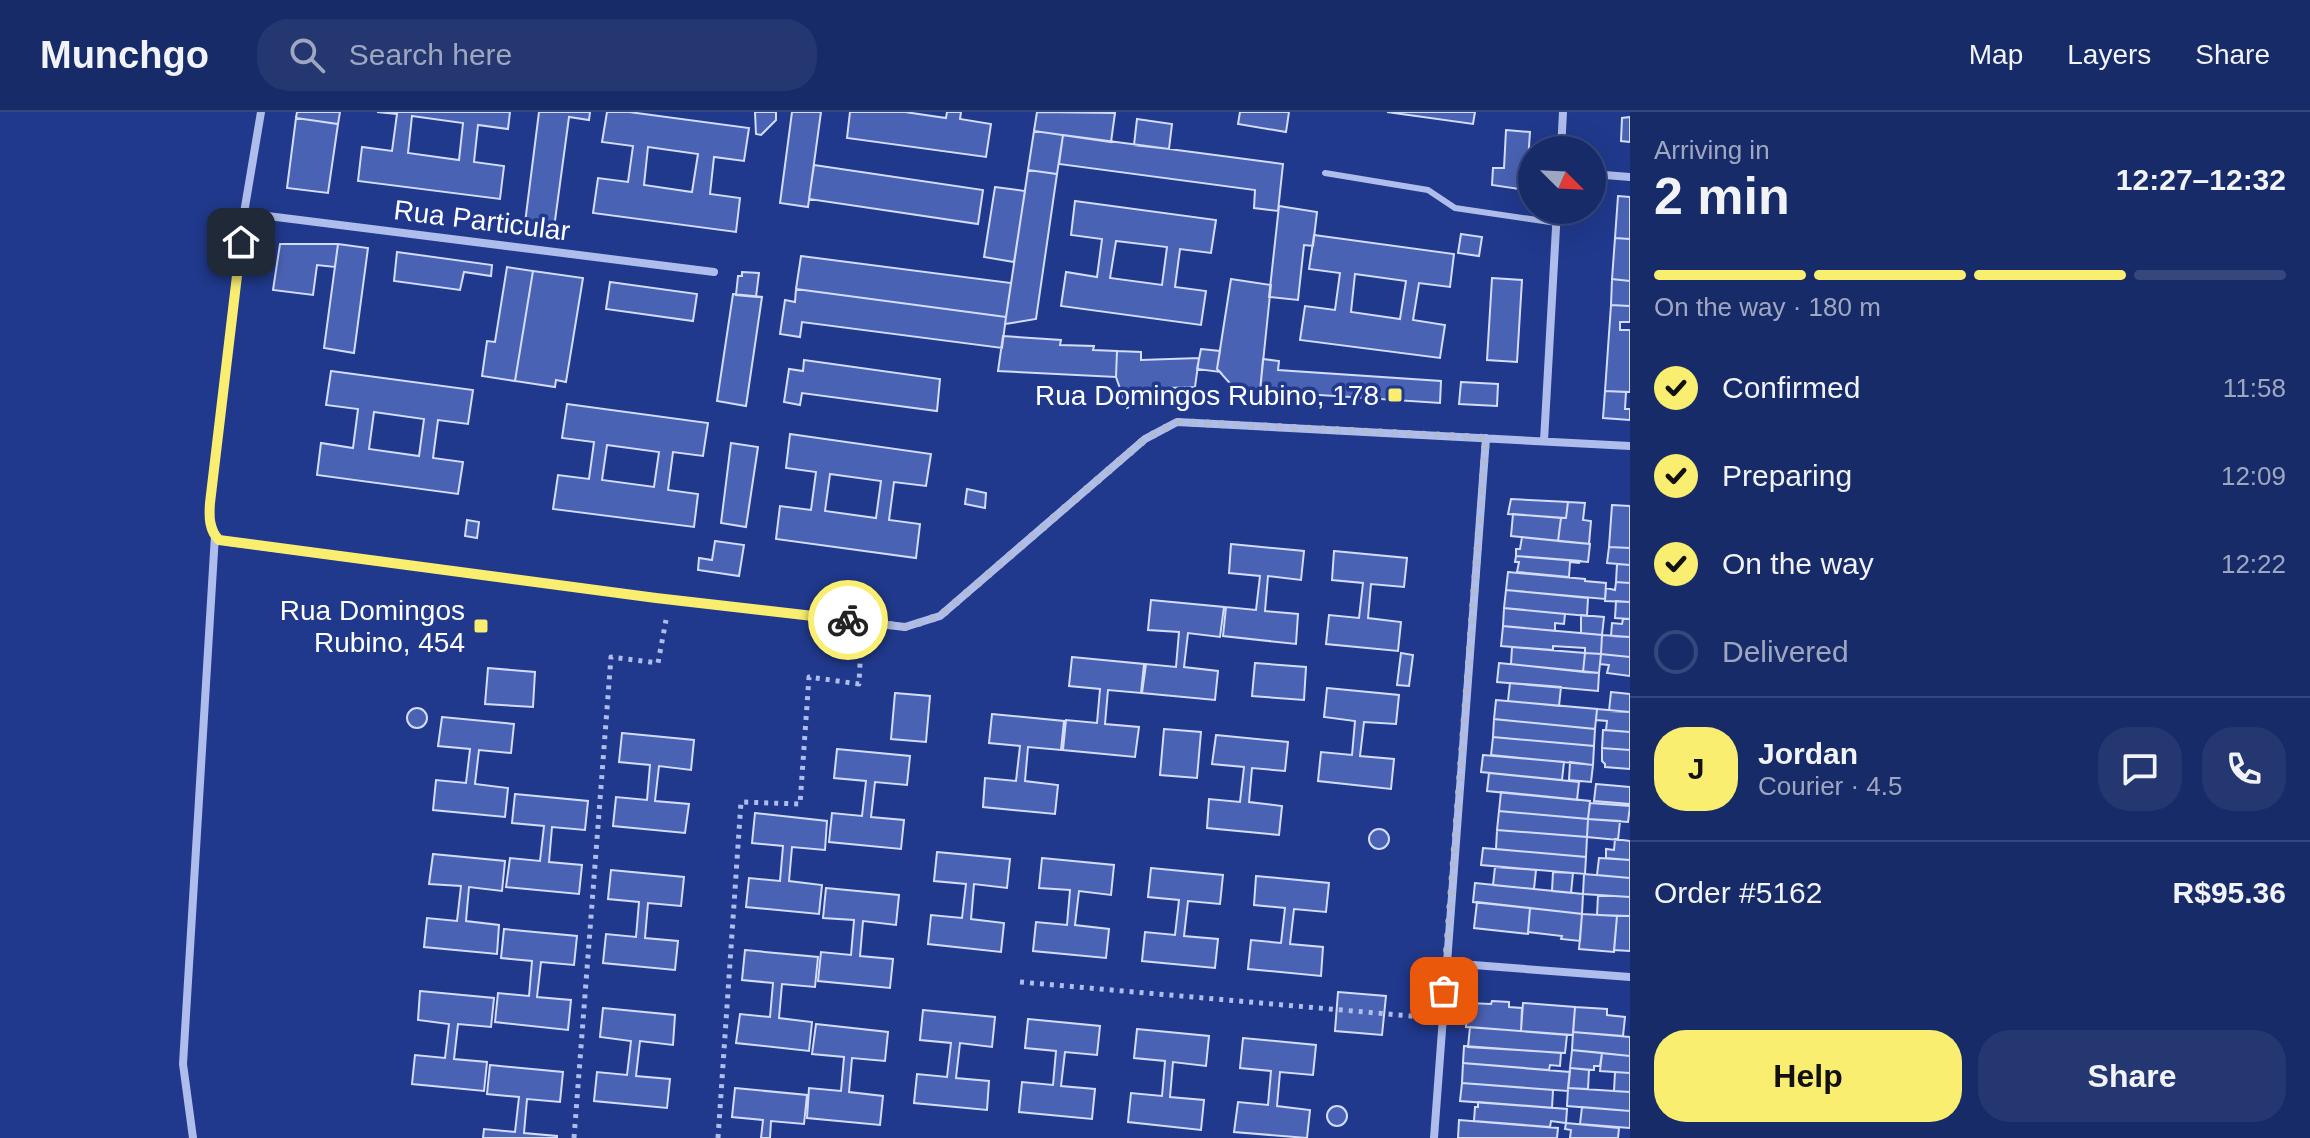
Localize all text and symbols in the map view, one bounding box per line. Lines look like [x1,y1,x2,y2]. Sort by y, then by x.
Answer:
search box [257,19,817,91]
icon: search [285,33,329,77]
text: Munchgo [40,34,209,76]
text: Search here [349,38,512,71]
text: Map [1969,39,2023,70]
text: Layers [2067,39,2151,70]
text: Share [2195,39,2270,70]
text: Arriving in [1654,135,1770,165]
north arrow [1518,136,1606,224]
map controls [1518,136,1606,224]
text: 12:27–12:32 [2116,163,2286,196]
text: 2 min [1654,167,1790,225]
street label: Rua Particular [392,194,572,247]
pin [207,208,275,276]
icon: home [219,220,263,264]
text: On the way · 180 m [1654,292,1881,322]
icon: check [1654,366,1698,410]
text: Confirmed [1722,371,1860,404]
text: 11:58 [2223,373,2286,403]
place label: Rua Domingos Rubino, 178 [1035,380,1379,411]
marker: Rua Domingos Rubino, 178 [1386,386,1404,404]
icon: check [1654,454,1698,498]
text: Preparing [1722,459,1852,492]
text: 12:09 [2221,461,2286,491]
icon: check [1654,542,1698,586]
text: On the way [1722,547,1874,580]
text: 12:22 [2221,549,2286,579]
courier [808,580,888,660]
place label: Rua Domingos Rubino, 454 [280,595,465,658]
icon: bike [826,598,870,642]
marker: Rua Domingos Rubino, 454 [472,617,490,635]
text: Delivered [1722,635,1849,668]
button: chat [2098,727,2182,811]
button: phone [2202,727,2286,811]
text: Jordan [1758,737,1858,770]
text: J [1688,752,1704,785]
text: Courier · 4.5 [1758,771,1903,801]
text: Order #5162 [1654,876,1822,909]
text: R$95.36 [2173,876,2286,909]
pin [1410,957,1478,1025]
icon: bag [1422,969,1466,1013]
button: Help [1654,1030,1962,1122]
button: Share [1978,1030,2286,1122]

